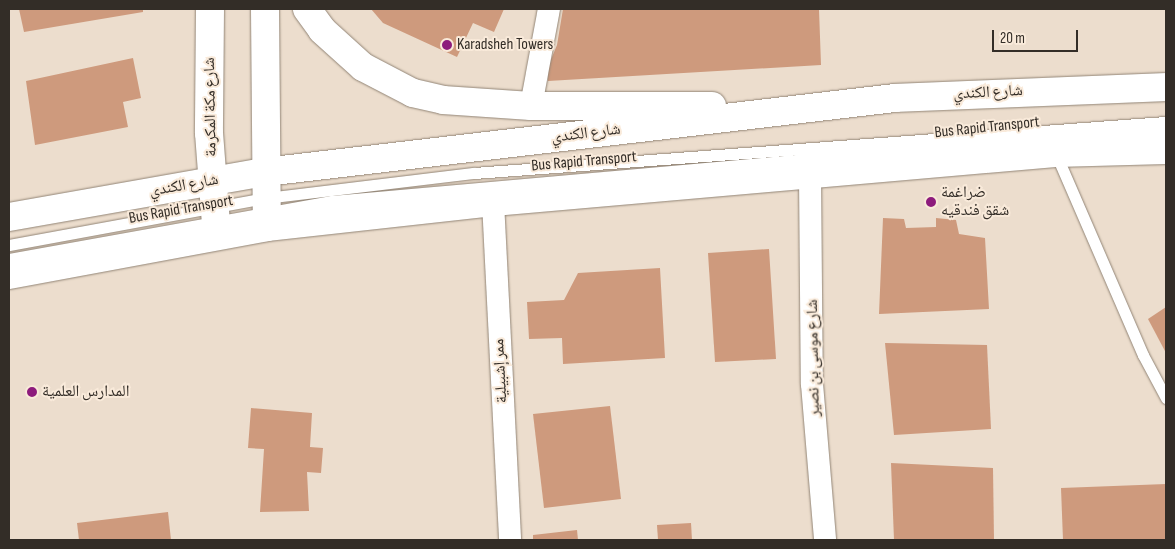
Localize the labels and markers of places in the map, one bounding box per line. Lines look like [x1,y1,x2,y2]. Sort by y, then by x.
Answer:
place label: Karadsheh Towers [457,35,553,55]
marker: Karadsheh Towers [441,39,453,51]
place label: ضراغمة شقق فندقيه [941,183,1009,221]
marker: ضراغمة شقق فندقيه [925,196,937,208]
place label: المدارس العلمية [42,382,129,402]
marker: المدارس العلمية [26,386,38,398]

